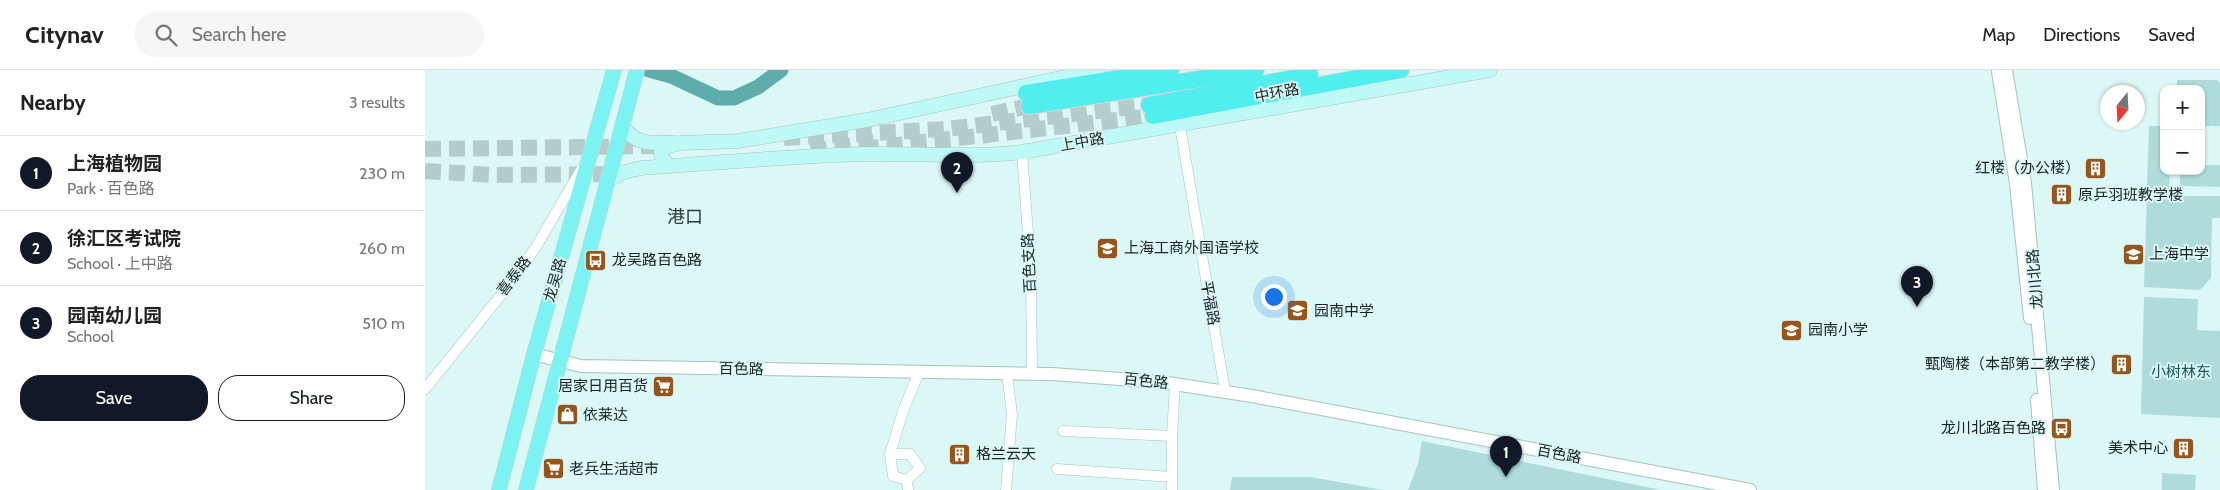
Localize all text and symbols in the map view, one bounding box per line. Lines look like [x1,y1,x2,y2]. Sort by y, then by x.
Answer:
search box [134,12,484,57]
text: Citynav [25,20,104,49]
icon: search [152,21,180,49]
text: Search here [192,23,286,46]
text: Map [1982,24,2015,46]
text: Directions [2043,24,2120,46]
text: Saved [2148,24,2195,46]
street label: 中环路 [1253,80,1301,106]
north arrow [2100,85,2145,130]
map controls [2160,85,2205,175]
button: + [2160,85,2205,130]
text: Nearby [20,90,86,115]
text: 3 results [349,93,405,112]
street label: 上中路 [1058,129,1106,155]
button: − [2160,130,2205,175]
text: 上海植物园 [67,152,162,175]
pin: 2 [941,152,973,193]
building icon: 红楼（办公楼） [2084,156,2108,180]
place label: 红楼（办公楼） [1975,159,2080,177]
text: 1 [33,164,39,183]
text: 230 m [359,164,405,183]
text: Park · 百色路 [67,179,155,198]
building icon: 原乒羽班教学楼 [2050,183,2074,207]
place label: 原乒羽班教学楼 [2078,186,2183,204]
district label: 港口 [667,206,703,228]
text: 徐汇区考试院 [67,227,181,250]
street label: 百色支路 [1018,233,1040,293]
school or university icon: 上海工商外国语学校 [1096,236,1120,260]
text: 2 [32,239,40,258]
text: 260 m [359,239,405,258]
place label: 上海工商外国语学校 [1124,239,1259,257]
school or university icon: 上海中学 [2121,242,2145,266]
place label: 上海中学 [2149,245,2209,263]
bus stop icon: 龙吴路百色路 [584,248,608,272]
street label: 龙川北路 [2023,248,2047,310]
place label: 龙吴路百色路 [612,251,702,269]
street label: 喜泰路 [493,253,535,299]
text: School · 上中路 [67,254,173,273]
street label: 龙吴路 [540,256,570,304]
pin: 3 [1901,266,1933,307]
street label: 平福路 [1197,279,1223,327]
your location [1261,284,1287,310]
school or university icon: 园南中学 [1286,299,1310,323]
place label: 园南中学 [1314,302,1374,320]
text: 园南幼儿园 [67,304,162,327]
text: 3 [32,314,40,333]
text: 510 m [362,314,405,333]
school or university icon: 园南小学 [1780,318,1804,342]
place label: 园南小学 [1808,321,1868,339]
text: School [67,327,114,346]
building icon: 甄陶楼（本部第二教学楼） [2109,352,2133,376]
place label: 甄陶楼（本部第二教学楼） [1925,355,2105,373]
street label: 百色路 [718,360,764,378]
park label: 小树林东 [2151,363,2211,381]
street label: 百色路 [1123,370,1169,392]
supermarket icon: 居家日用百货 [652,374,676,398]
button: Save [20,375,208,421]
button: Share [218,375,405,421]
place label: 居家日用百货 [558,377,648,395]
shop icon: 依莱达 [555,403,579,427]
place label: 依莱达 [583,406,628,424]
bus stop icon: 龙川北路百色路 [2050,416,2074,440]
place label: 龙川北路百色路 [1941,419,2046,437]
pin: 1 [1490,436,1522,477]
building icon: 美术中心 [2172,436,2196,460]
place label: 美术中心 [2108,439,2168,457]
street label: 百色路 [1535,441,1583,467]
building icon: 格兰云天 [948,442,972,466]
place label: 格兰云天 [976,445,1036,463]
supermarket icon: 老兵生活超市 [541,457,565,481]
place label: 老兵生活超市 [569,460,659,478]

